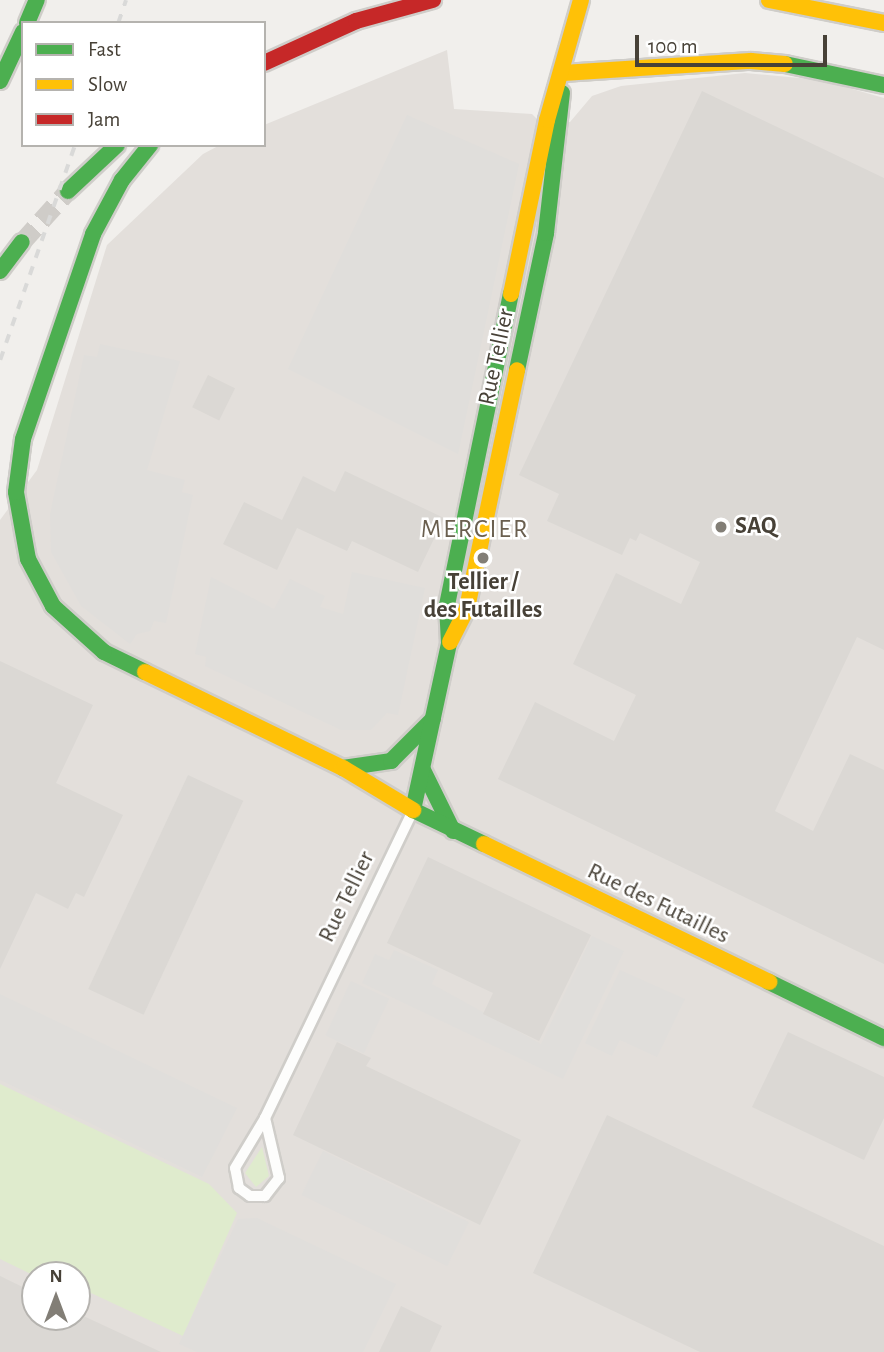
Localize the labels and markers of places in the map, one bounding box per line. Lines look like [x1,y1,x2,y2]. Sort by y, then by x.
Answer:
place label: SAQ [735,513,777,541]
marker: SAQ [713,519,729,535]
marker: Tellier / des Futailles [475,550,491,566]
place label: Tellier / des Futailles [424,569,542,625]

